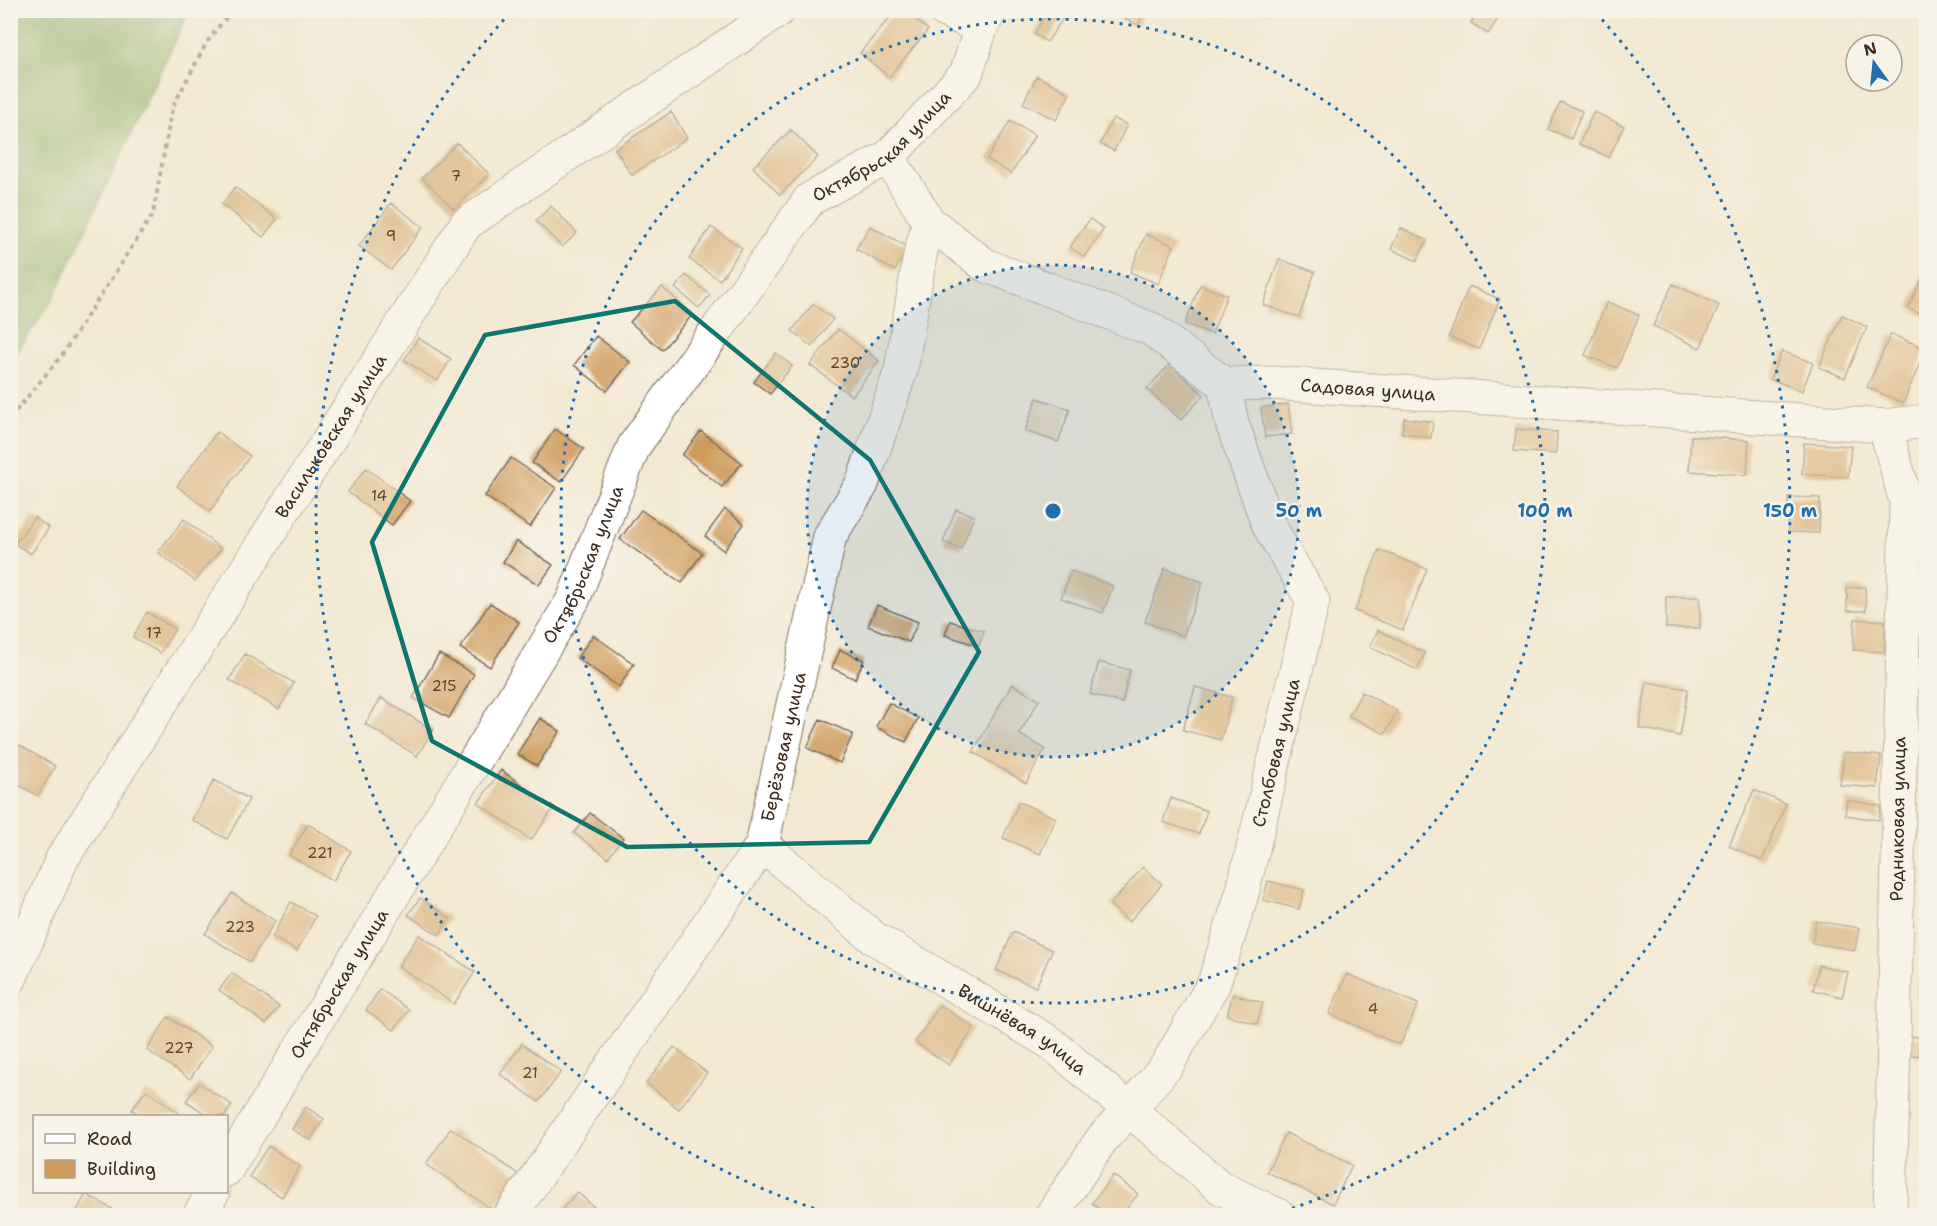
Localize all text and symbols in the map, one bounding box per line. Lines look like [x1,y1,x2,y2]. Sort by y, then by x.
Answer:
north arrow [1844,33,1904,93]
text: N [1861,37,1879,61]
street label: Октябрьская улица [808,85,956,208]
house number: 7 [451,166,461,186]
house number: 9 [386,226,396,246]
street label: Васильковская улица [270,349,392,523]
house number: 230 [830,353,860,373]
street label: Садовая улица [1300,373,1436,406]
street label: Октябрьская улица [537,482,629,648]
house number: 14 [371,486,387,506]
text: 50 m [1276,499,1323,523]
text: 100 m [1517,499,1573,523]
text: 150 m [1763,499,1818,523]
centre of rings [1043,501,1063,521]
house number: 17 [146,623,162,643]
street label: Берёзовая улица [755,670,812,824]
house number: 215 [432,676,456,696]
street label: Столбовая улица [1247,676,1306,830]
street label: Родниковая улица [1885,736,1911,902]
house number: 221 [307,843,333,863]
street label: Октябрьская улица [285,904,394,1063]
house number: 223 [225,917,255,937]
street label: Вишнёвая улица [953,978,1092,1080]
house number: 4 [1368,999,1378,1019]
house number: 227 [164,1038,194,1058]
house number: 21 [522,1063,538,1083]
legend [33,1115,228,1193]
text: Road [87,1127,132,1151]
text: Building [87,1157,156,1181]

